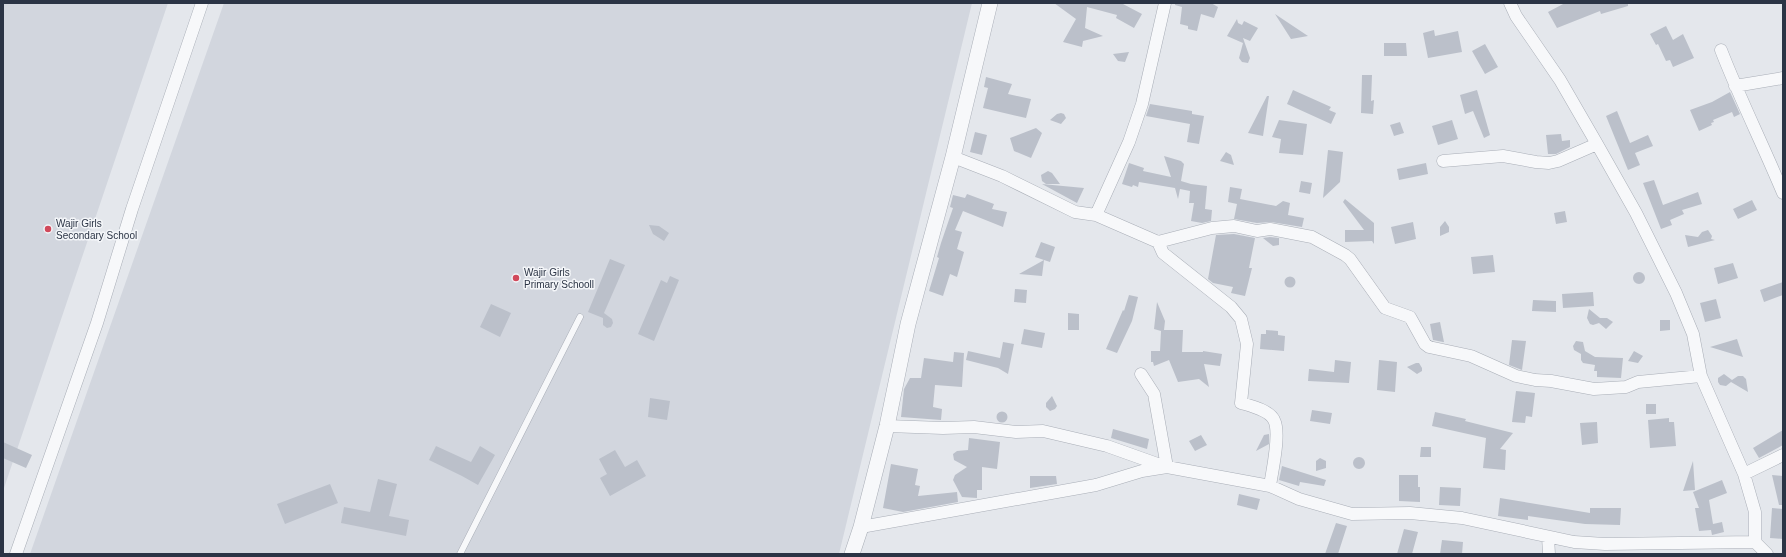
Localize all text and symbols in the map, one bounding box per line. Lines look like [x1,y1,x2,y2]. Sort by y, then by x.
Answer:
place label: Wajir Girls Secondary School [56,218,137,241]
marker: Wajir Girls Secondary School [43,224,53,234]
place label: Wajir Girls Primary Schooll [524,267,594,290]
marker: Wajir Girls Primary Schooll [511,273,521,283]

